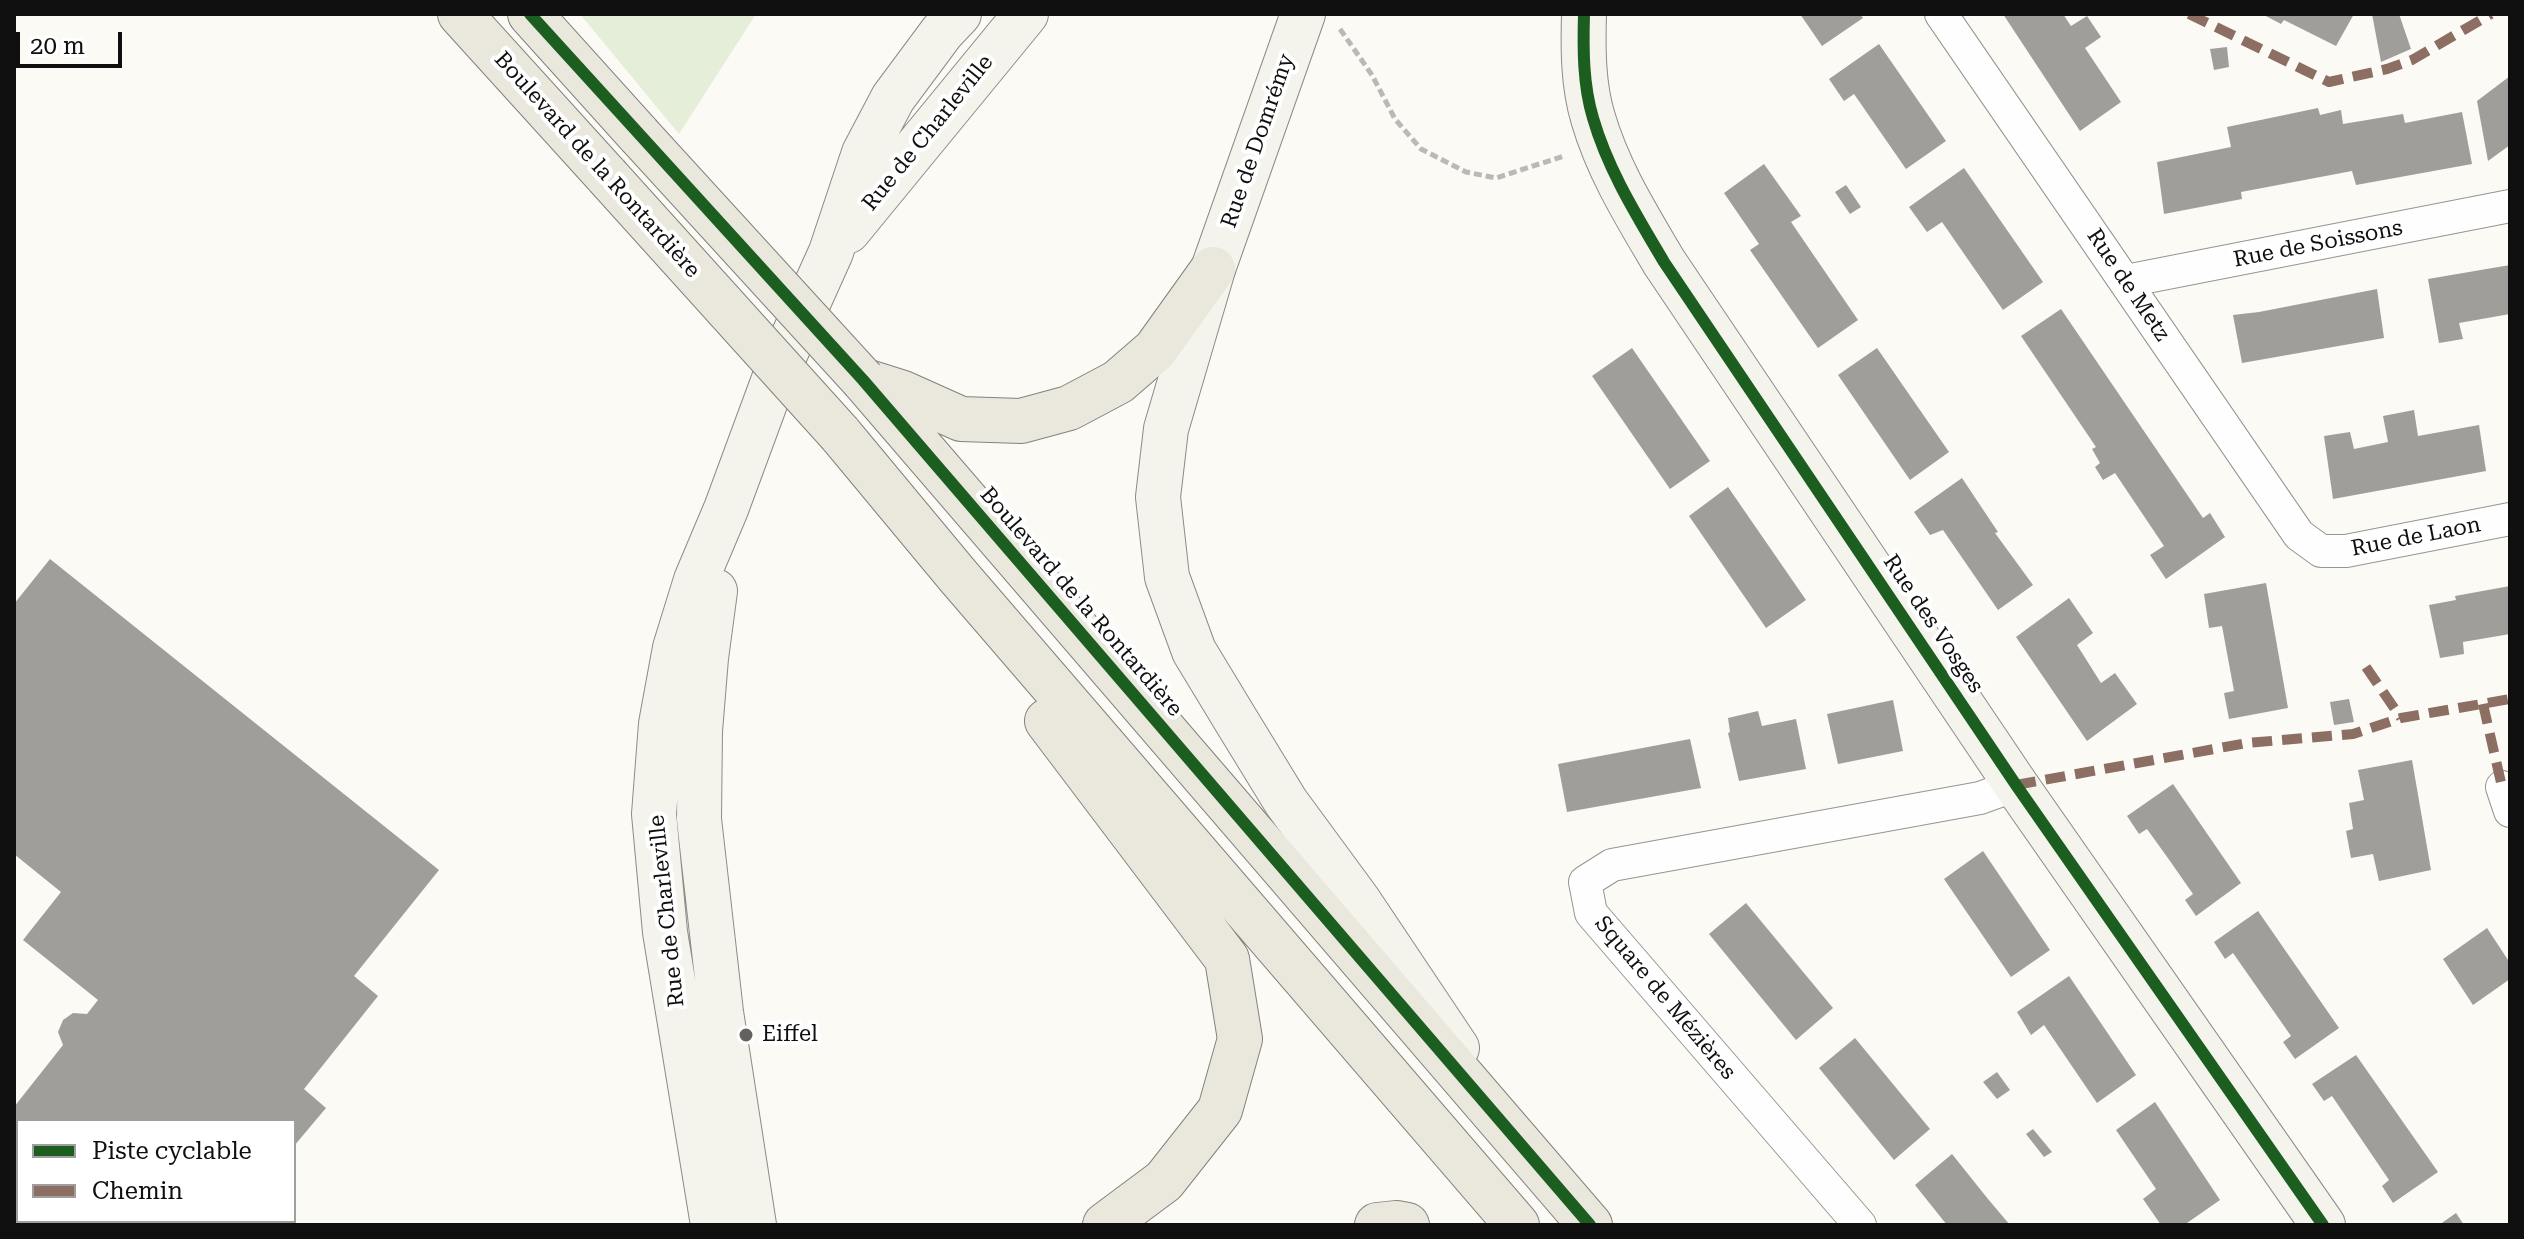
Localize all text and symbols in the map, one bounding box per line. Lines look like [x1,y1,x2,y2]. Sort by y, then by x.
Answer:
scale bar [20,16,126,66]
text: 20 m [30,32,85,60]
street label: Boulevard de la Rontardière [488,47,706,283]
street label: Rue de Charleville [857,50,999,216]
street label: Rue de Domrémy [1216,50,1300,232]
street label: Rue de Soissons [2231,215,2405,273]
street label: Rue de Metz [2081,224,2175,346]
street label: Boulevard de la Rontardière [974,482,1188,722]
street label: Rue de Laon [2349,512,2483,562]
street label: Rue des Vosges [1877,550,1989,698]
street label: Rue de Charleville [644,814,690,1008]
street label: Square de Mézières [1589,911,1741,1085]
place label: Eiffel [762,1022,818,1048]
marker: Eiffel [737,1026,755,1044]
legend [16,1119,296,1223]
text: Piste cyclable [92,1137,252,1165]
text: Chemin [92,1177,183,1205]

